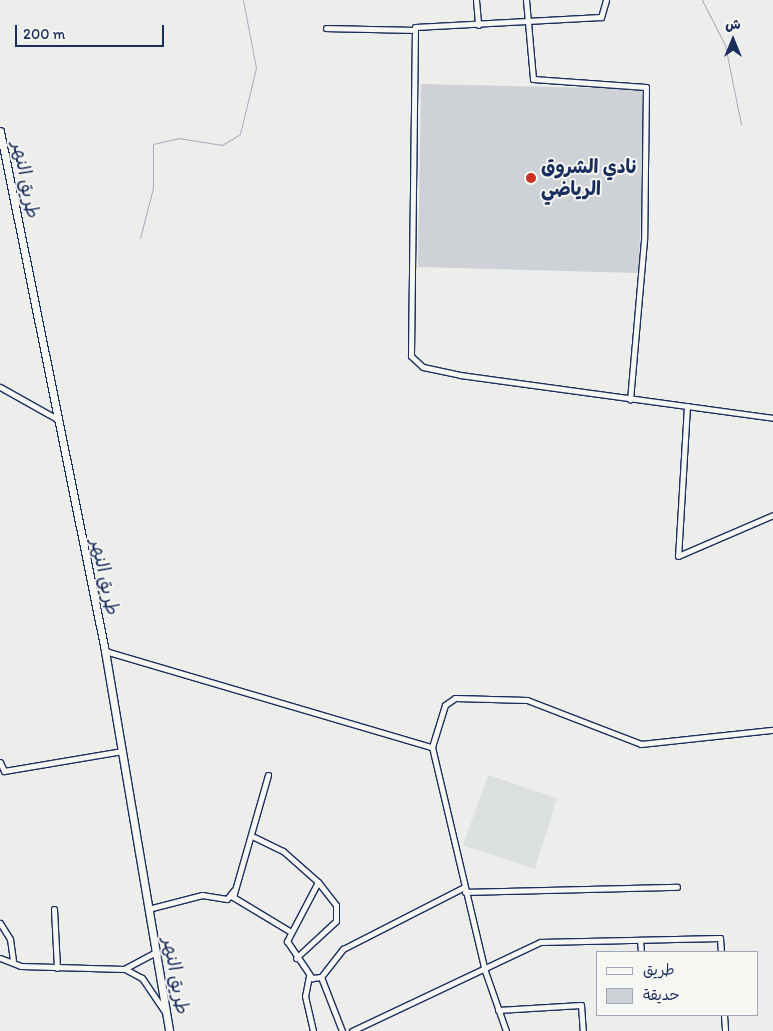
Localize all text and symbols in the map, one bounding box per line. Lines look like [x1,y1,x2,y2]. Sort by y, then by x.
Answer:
scale bar [18,15,166,47]
north arrow [708,15,758,65]
text: ش [725,16,741,33]
text: 200 m [23,25,65,43]
street label: طريق النهر [7,140,45,220]
place label: نادي الشروق الرياضي [541,156,636,200]
marker: نادي الشروق الرياضي [525,172,537,184]
street label: طريق النهر [86,537,124,617]
street label: طريق النهر [158,936,194,1016]
legend [596,951,758,1016]
text: طريق [643,961,675,979]
text: حديقة [643,986,680,1004]

